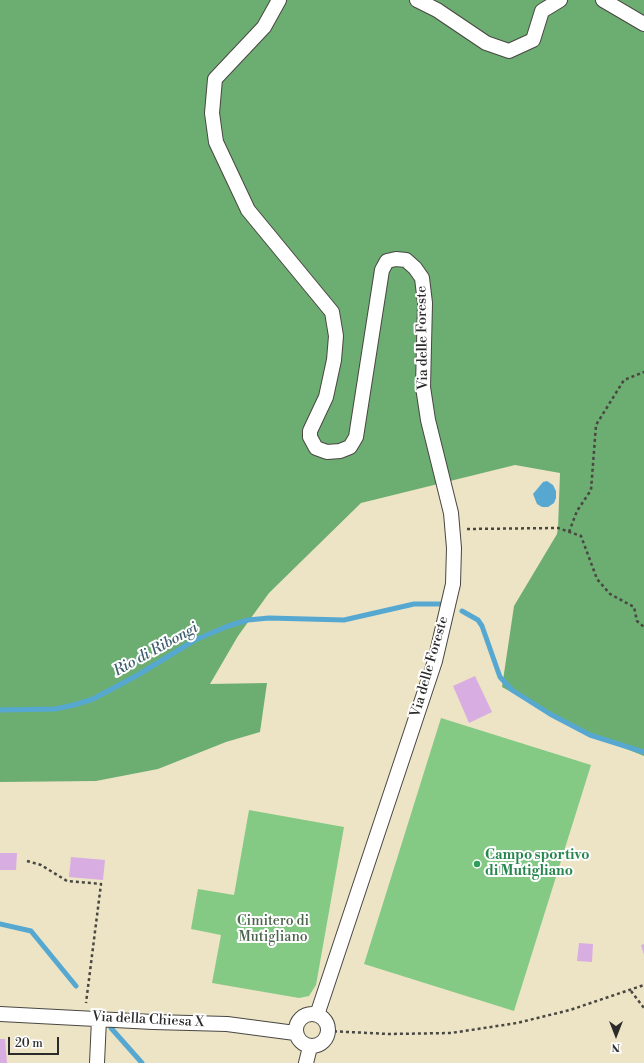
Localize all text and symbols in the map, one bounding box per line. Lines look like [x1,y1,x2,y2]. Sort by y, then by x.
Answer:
street label: Via delle Foreste [414,286,432,390]
street label: Via delle Foreste [408,615,452,719]
water label: Rio di Ribongi [111,619,201,681]
place label: Campo sportivo di Mutigliano [485,848,589,880]
marker: Campo sportivo di Mutigliano [472,859,482,869]
park label: Cimitero di Mutigliano [237,914,309,946]
street label: Via della Chiesa X [92,1009,204,1031]
north arrow [596,1015,636,1055]
scale bar [10,1029,61,1055]
text: 20 m [15,1036,43,1051]
text: N [612,1040,620,1054]

